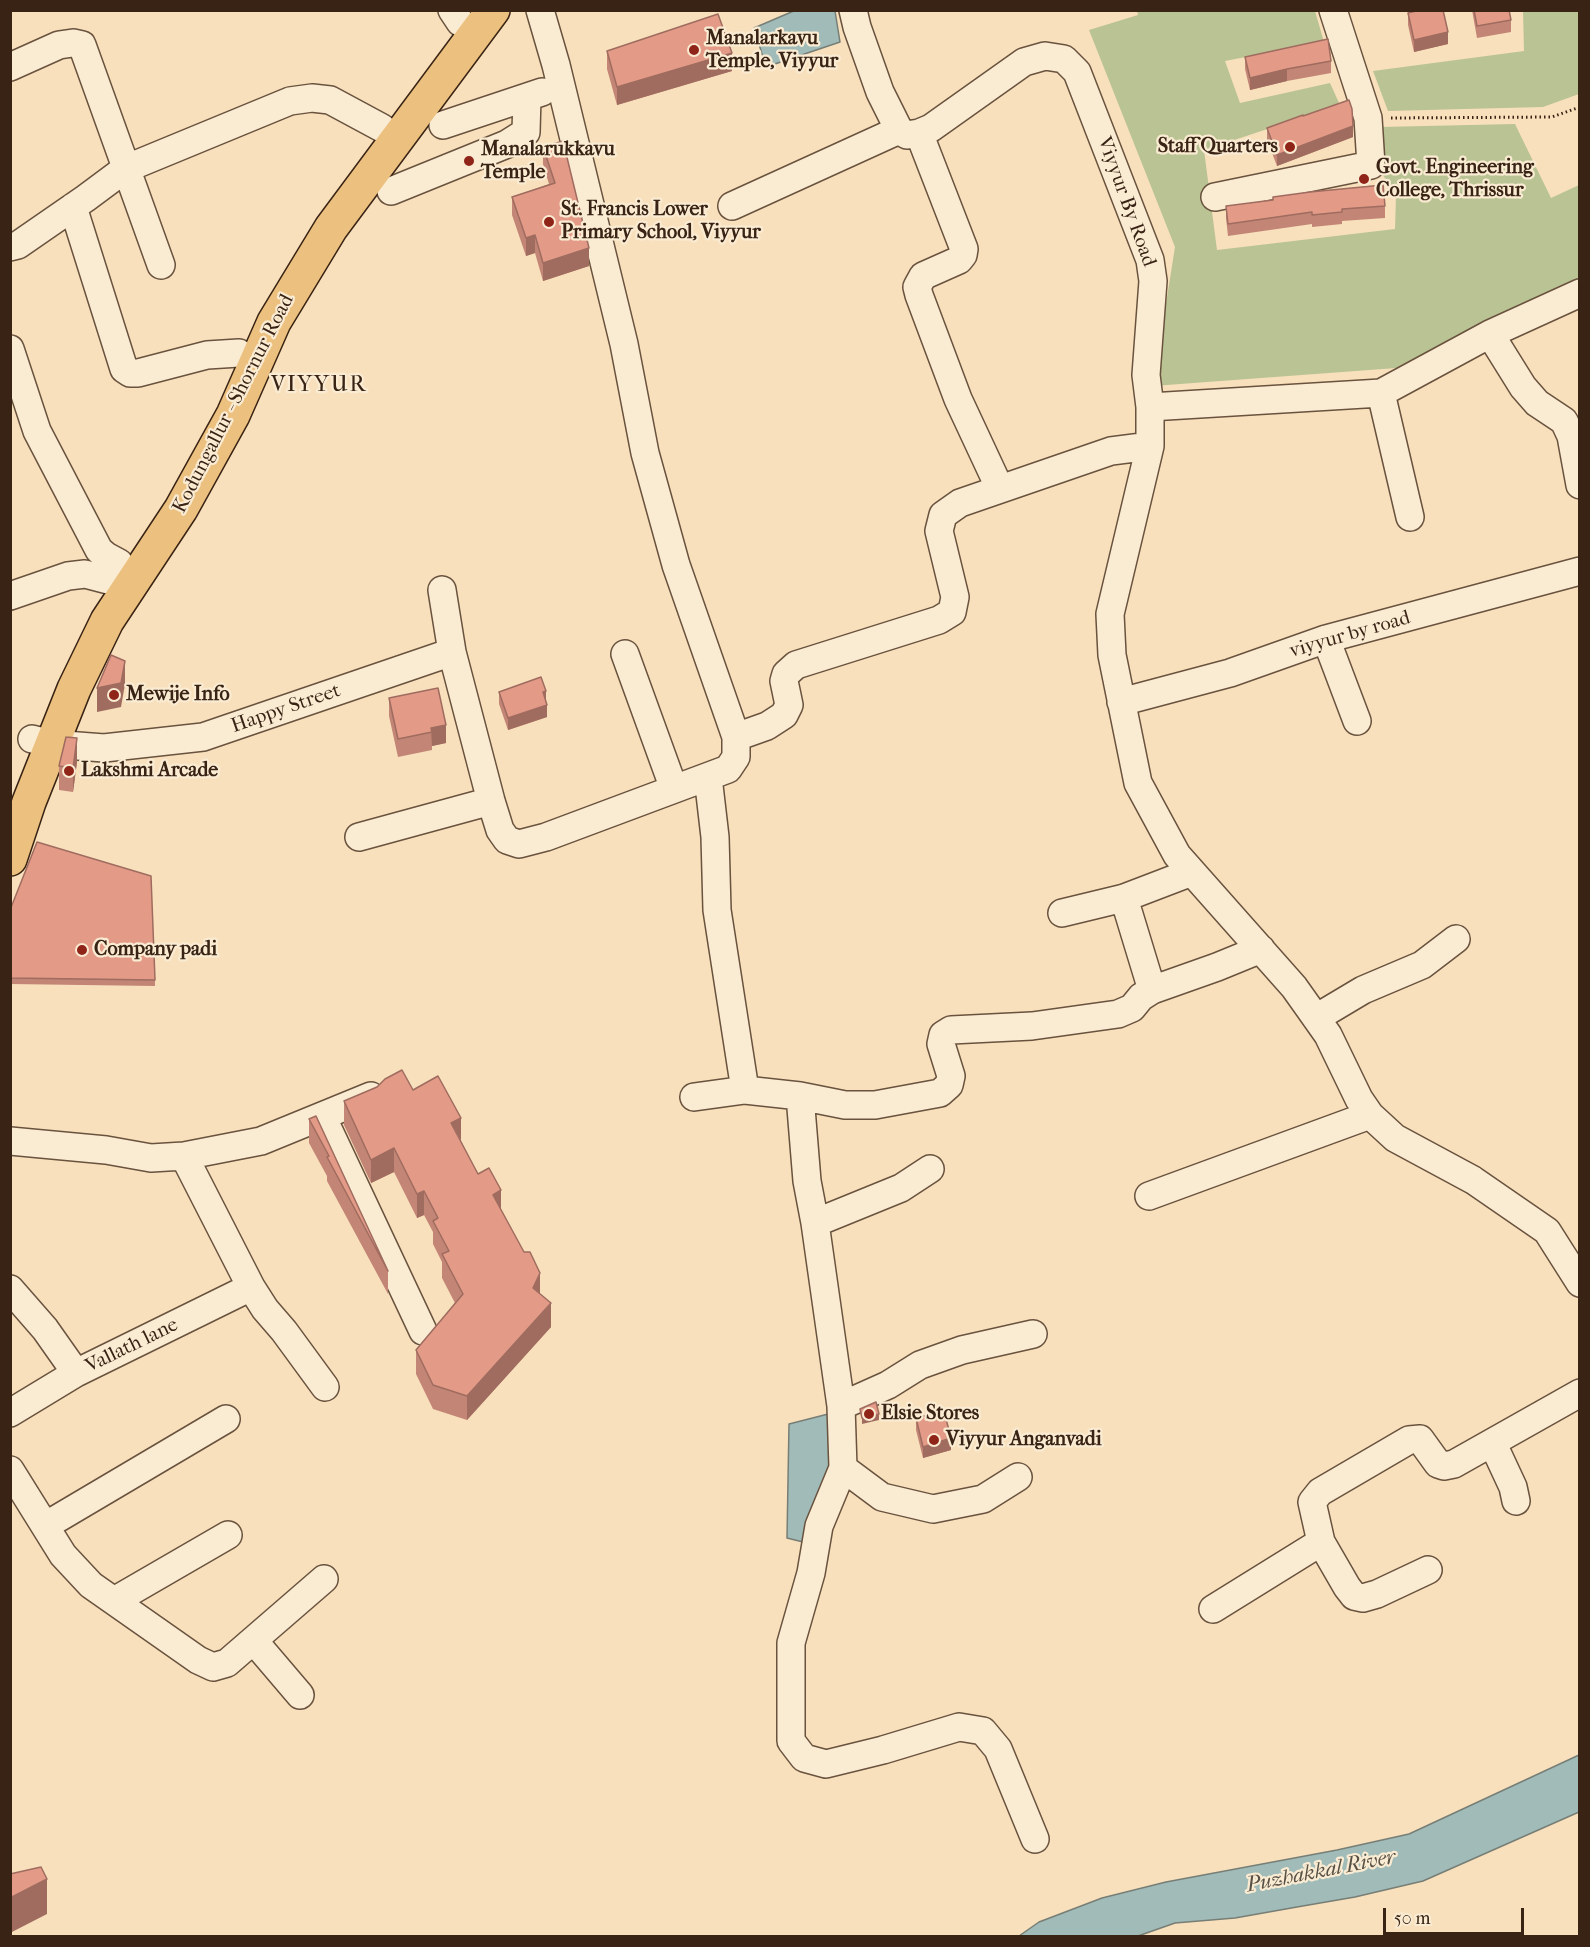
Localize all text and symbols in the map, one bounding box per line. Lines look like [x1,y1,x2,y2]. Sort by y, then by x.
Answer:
place label: Manalarkavu Temple, Viyyur [706,27,838,74]
marker: Manalarkavu Temple, Viyyur [687,43,701,57]
street label: Viyyur By Road [1091,134,1161,270]
place label: Staff Quarters [1158,135,1278,159]
place label: Manalarukkavu Temple [481,138,615,185]
marker: Staff Quarters [1283,140,1297,154]
marker: Manalarukkavu Temple [462,154,476,168]
place label: Govt. Engineering College, Thrissur [1376,156,1534,203]
marker: Govt. Engineering College, Thrissur [1357,172,1371,186]
place label: St. Francis Lower Primary School, Viyyur [561,198,761,245]
marker: St. Francis Lower Primary School, Viyyur [542,215,556,229]
street label: Kodungallur - Shornur Road [168,291,300,517]
district label: VIYYUR [271,373,367,399]
street label: viyyur by road [1287,606,1413,664]
street label: Happy Street [228,679,344,739]
place label: Mewije Info [126,683,230,707]
marker: Mewije Info [107,688,121,702]
place label: Lakshmi Arcade [81,759,218,783]
marker: Lakshmi Arcade [62,764,76,778]
place label: Company padi [94,938,217,962]
marker: Company padi [75,943,89,957]
street label: Vallath lane [82,1313,182,1379]
place label: Elsie Stores [881,1402,979,1426]
marker: Elsie Stores [862,1407,876,1421]
place label: Viyyur Anganvadi [946,1428,1102,1452]
marker: Viyyur Anganvadi [927,1433,941,1447]
water label: Puzhakkal River [1244,1845,1398,1899]
scale bar [1386,1896,1527,1934]
text: 50 m [1394,1908,1430,1929]

